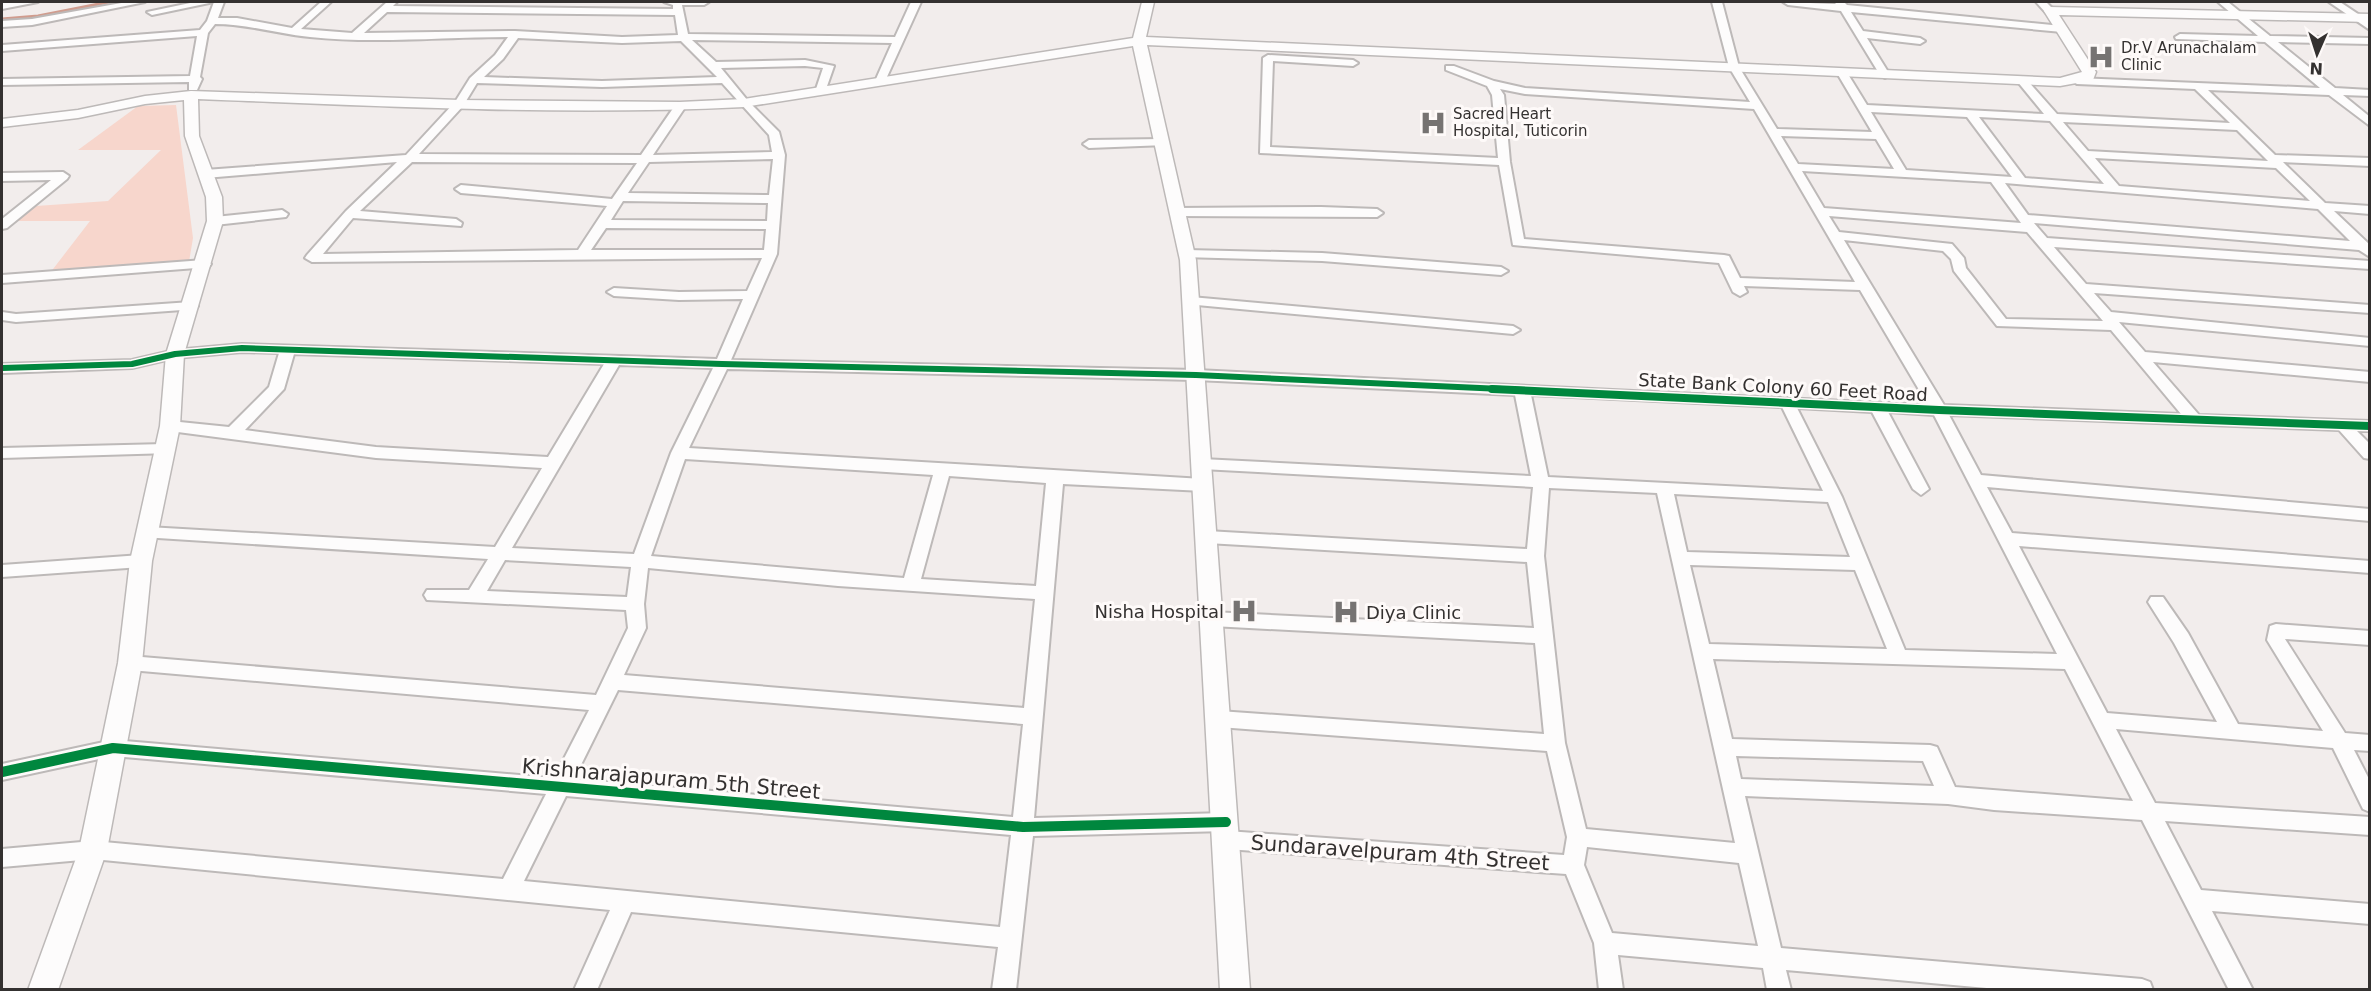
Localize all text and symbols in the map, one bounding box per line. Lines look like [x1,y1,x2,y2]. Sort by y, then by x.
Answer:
north arrow [2287,24,2347,84]
place label: Dr.V Arunachalam Clinic [2121,39,2257,74]
hospital icon: Dr.V Arunachalam Clinic [2086,42,2116,72]
text: N [2309,59,2323,78]
place label: Sacred Heart Hospital, Tuticorin [1453,105,1587,140]
hospital icon: Sacred Heart Hospital, Tuticorin [1418,108,1448,138]
street label: State Bank Colony 60 Feet Road [1638,369,1928,405]
hospital icon: Nisha Hospital [1229,596,1259,626]
hospital icon: Diya Clinic [1331,597,1361,627]
place label: Nisha Hospital [1095,601,1224,622]
place label: Diya Clinic [1366,602,1461,623]
street label: Krishnarajapuram 5th Street [521,754,821,804]
street label: Sundaravelpuram 4th Street [1250,831,1550,875]

